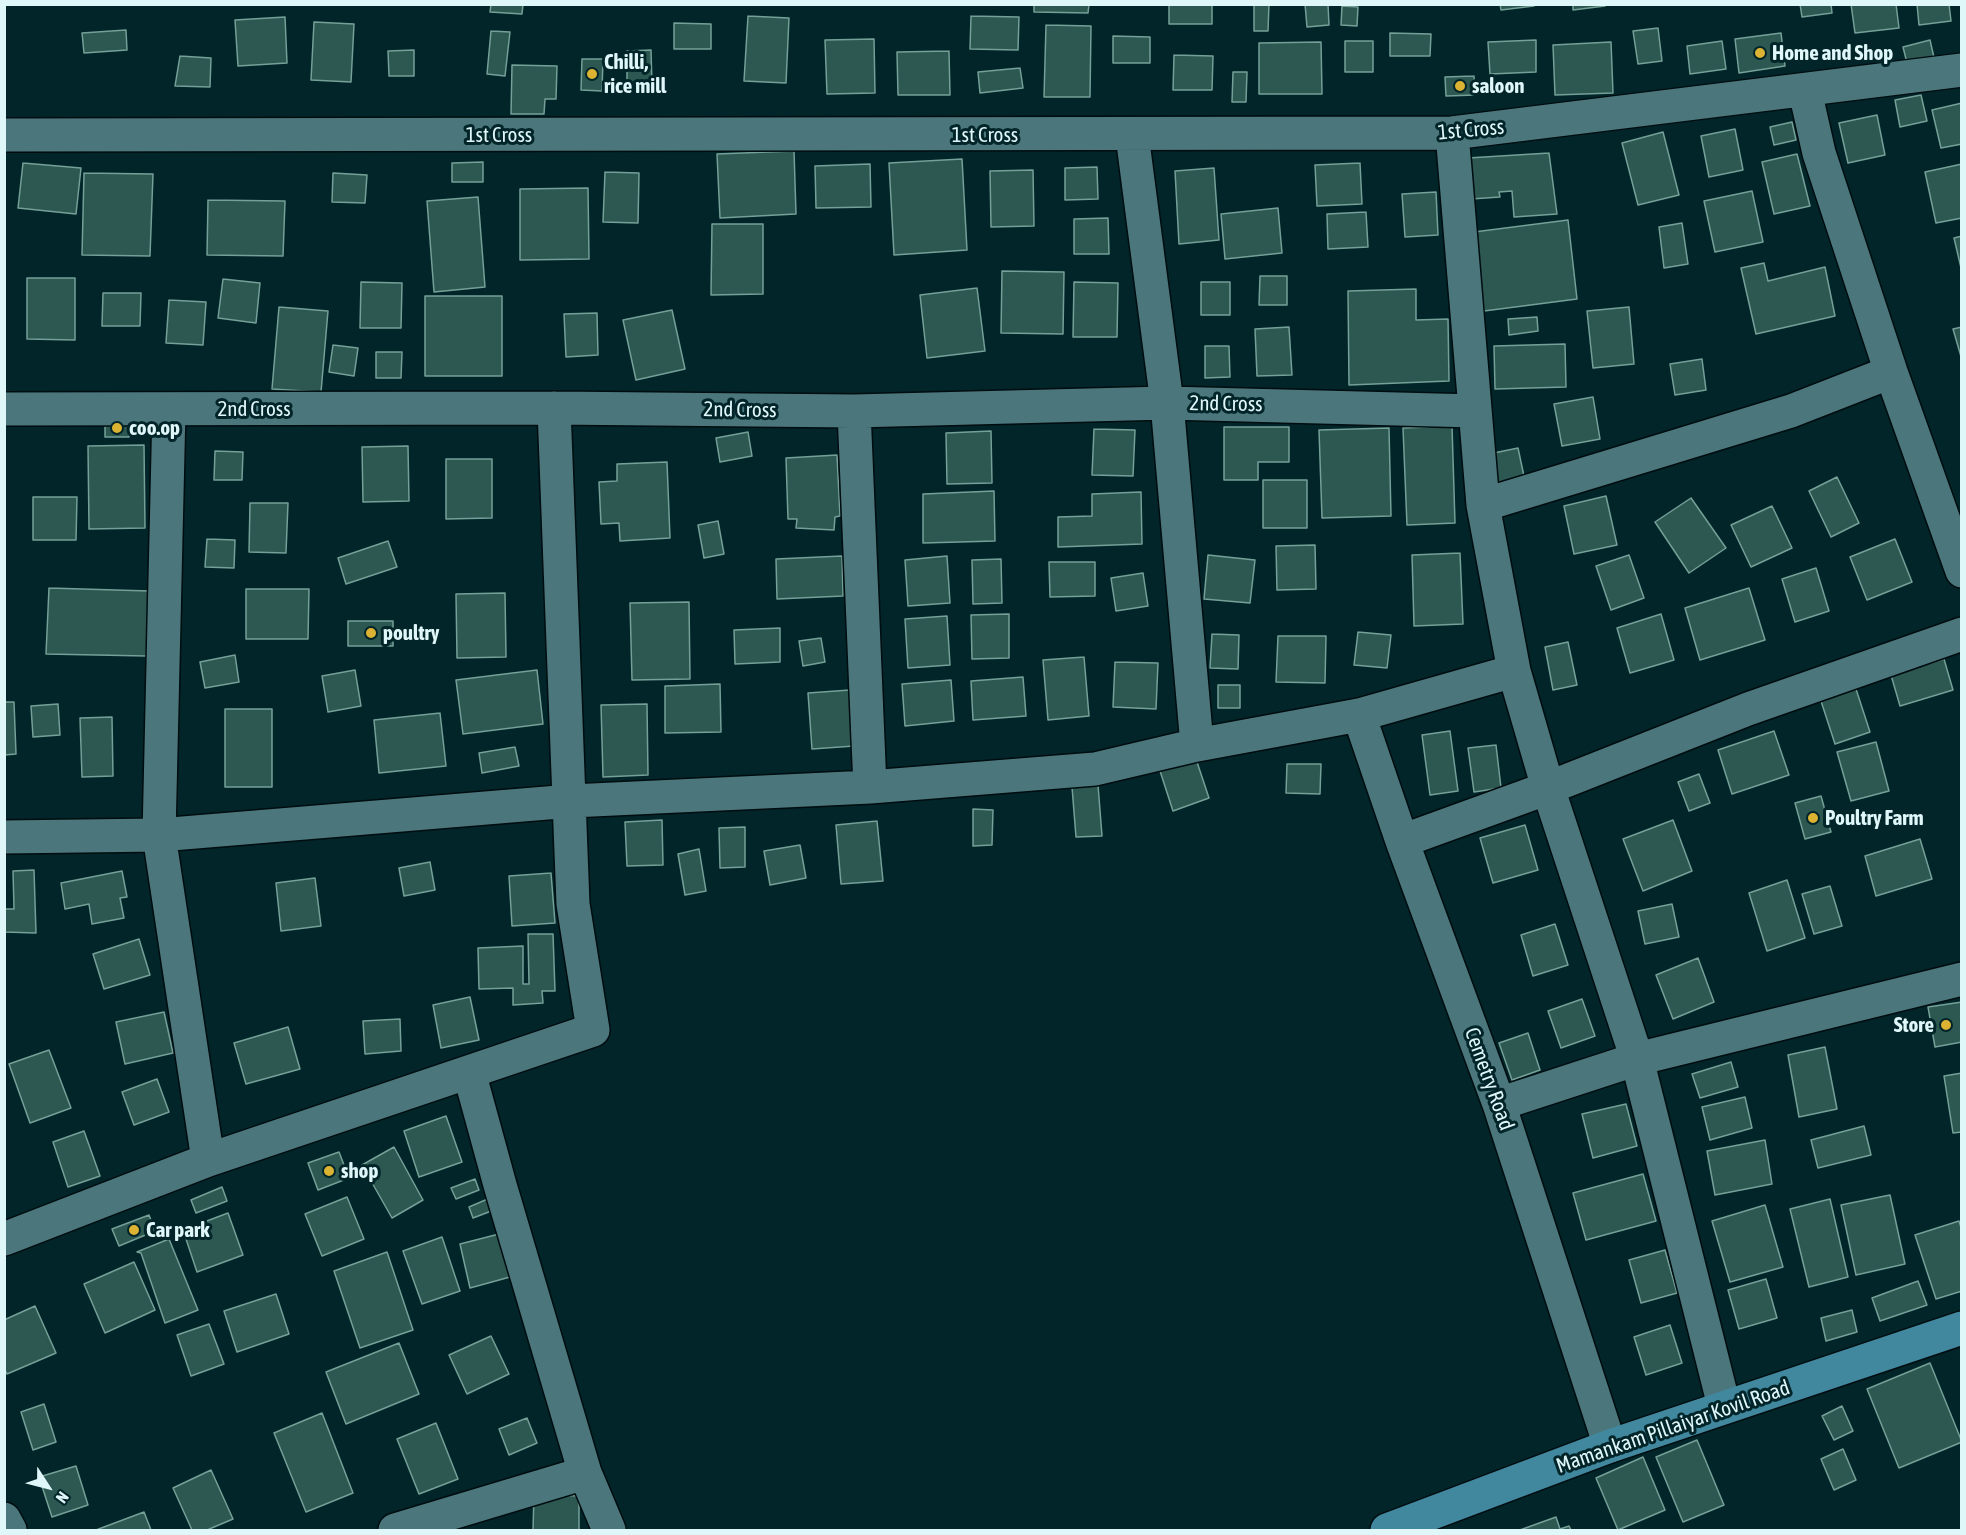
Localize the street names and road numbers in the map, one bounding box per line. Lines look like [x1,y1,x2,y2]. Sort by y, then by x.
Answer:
street label: 1st Cross [1437,115,1505,145]
street label: 1st Cross [466,122,532,148]
street label: 1st Cross [952,122,1018,148]
street label: 2nd Cross [1189,391,1263,417]
street label: 2nd Cross [217,396,291,422]
street label: 2nd Cross [703,397,777,423]
street label: Cemetry Road [1459,1024,1519,1134]
street label: Mamankam Pillaiyar Kovil Road [1553,1375,1793,1479]

